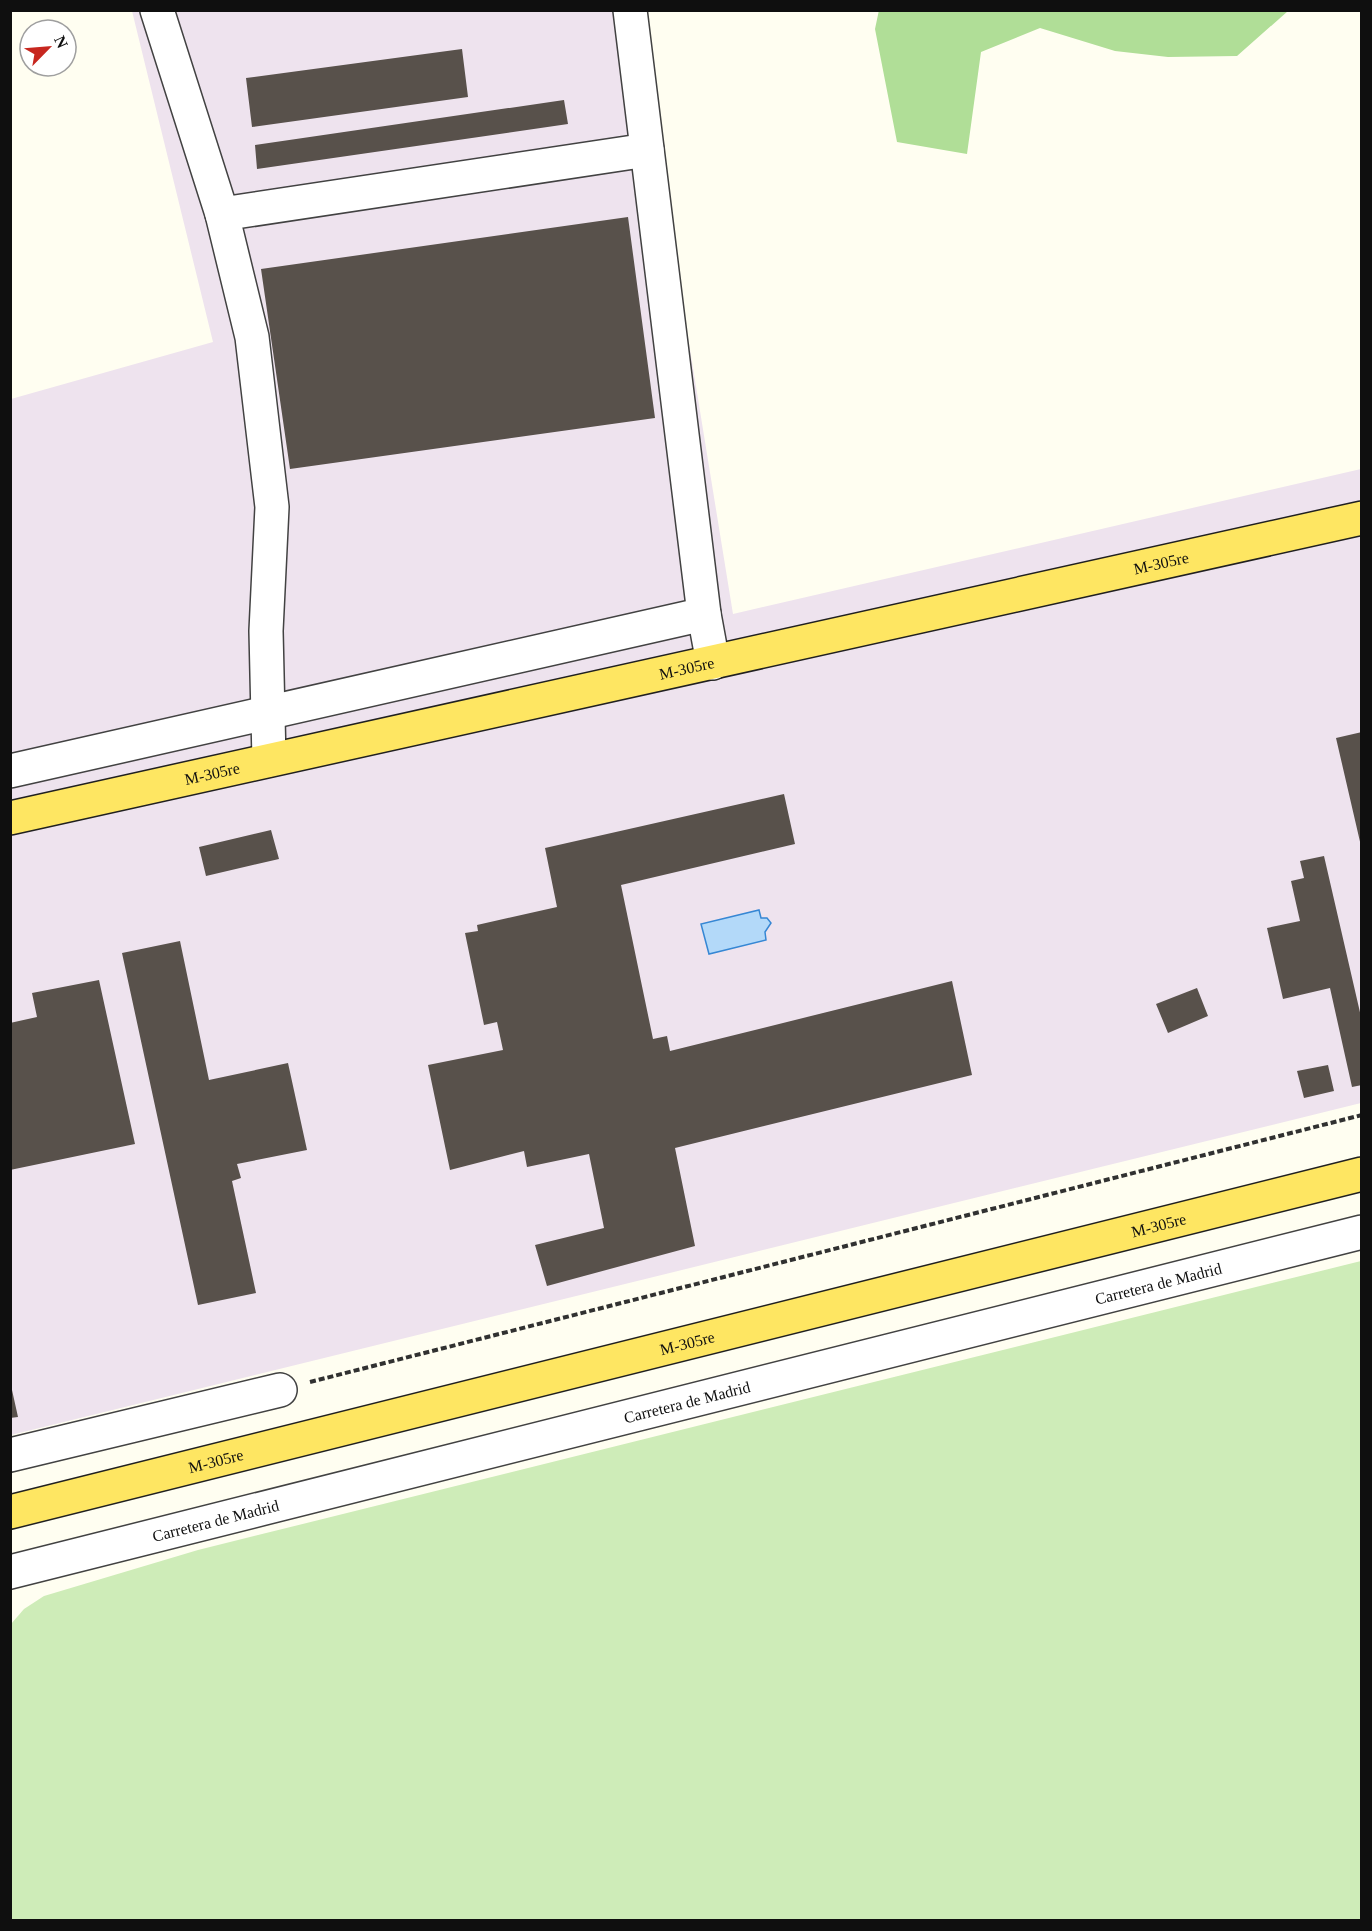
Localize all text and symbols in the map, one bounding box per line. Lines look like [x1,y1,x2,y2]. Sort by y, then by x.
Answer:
north arrow [18,18,78,78]
text: N [51,33,71,51]
street label: M-305re [1132,549,1190,577]
street label: M-305re [657,654,716,683]
street label: M-305re [183,759,241,788]
street label: M-305re [1130,1210,1188,1240]
street label: Carretera de Madrid [1093,1260,1223,1308]
street label: M-305re [658,1328,717,1358]
street label: Carretera de Madrid [622,1378,752,1426]
street label: M-305re [187,1446,245,1476]
street label: Carretera de Madrid [151,1497,281,1545]

